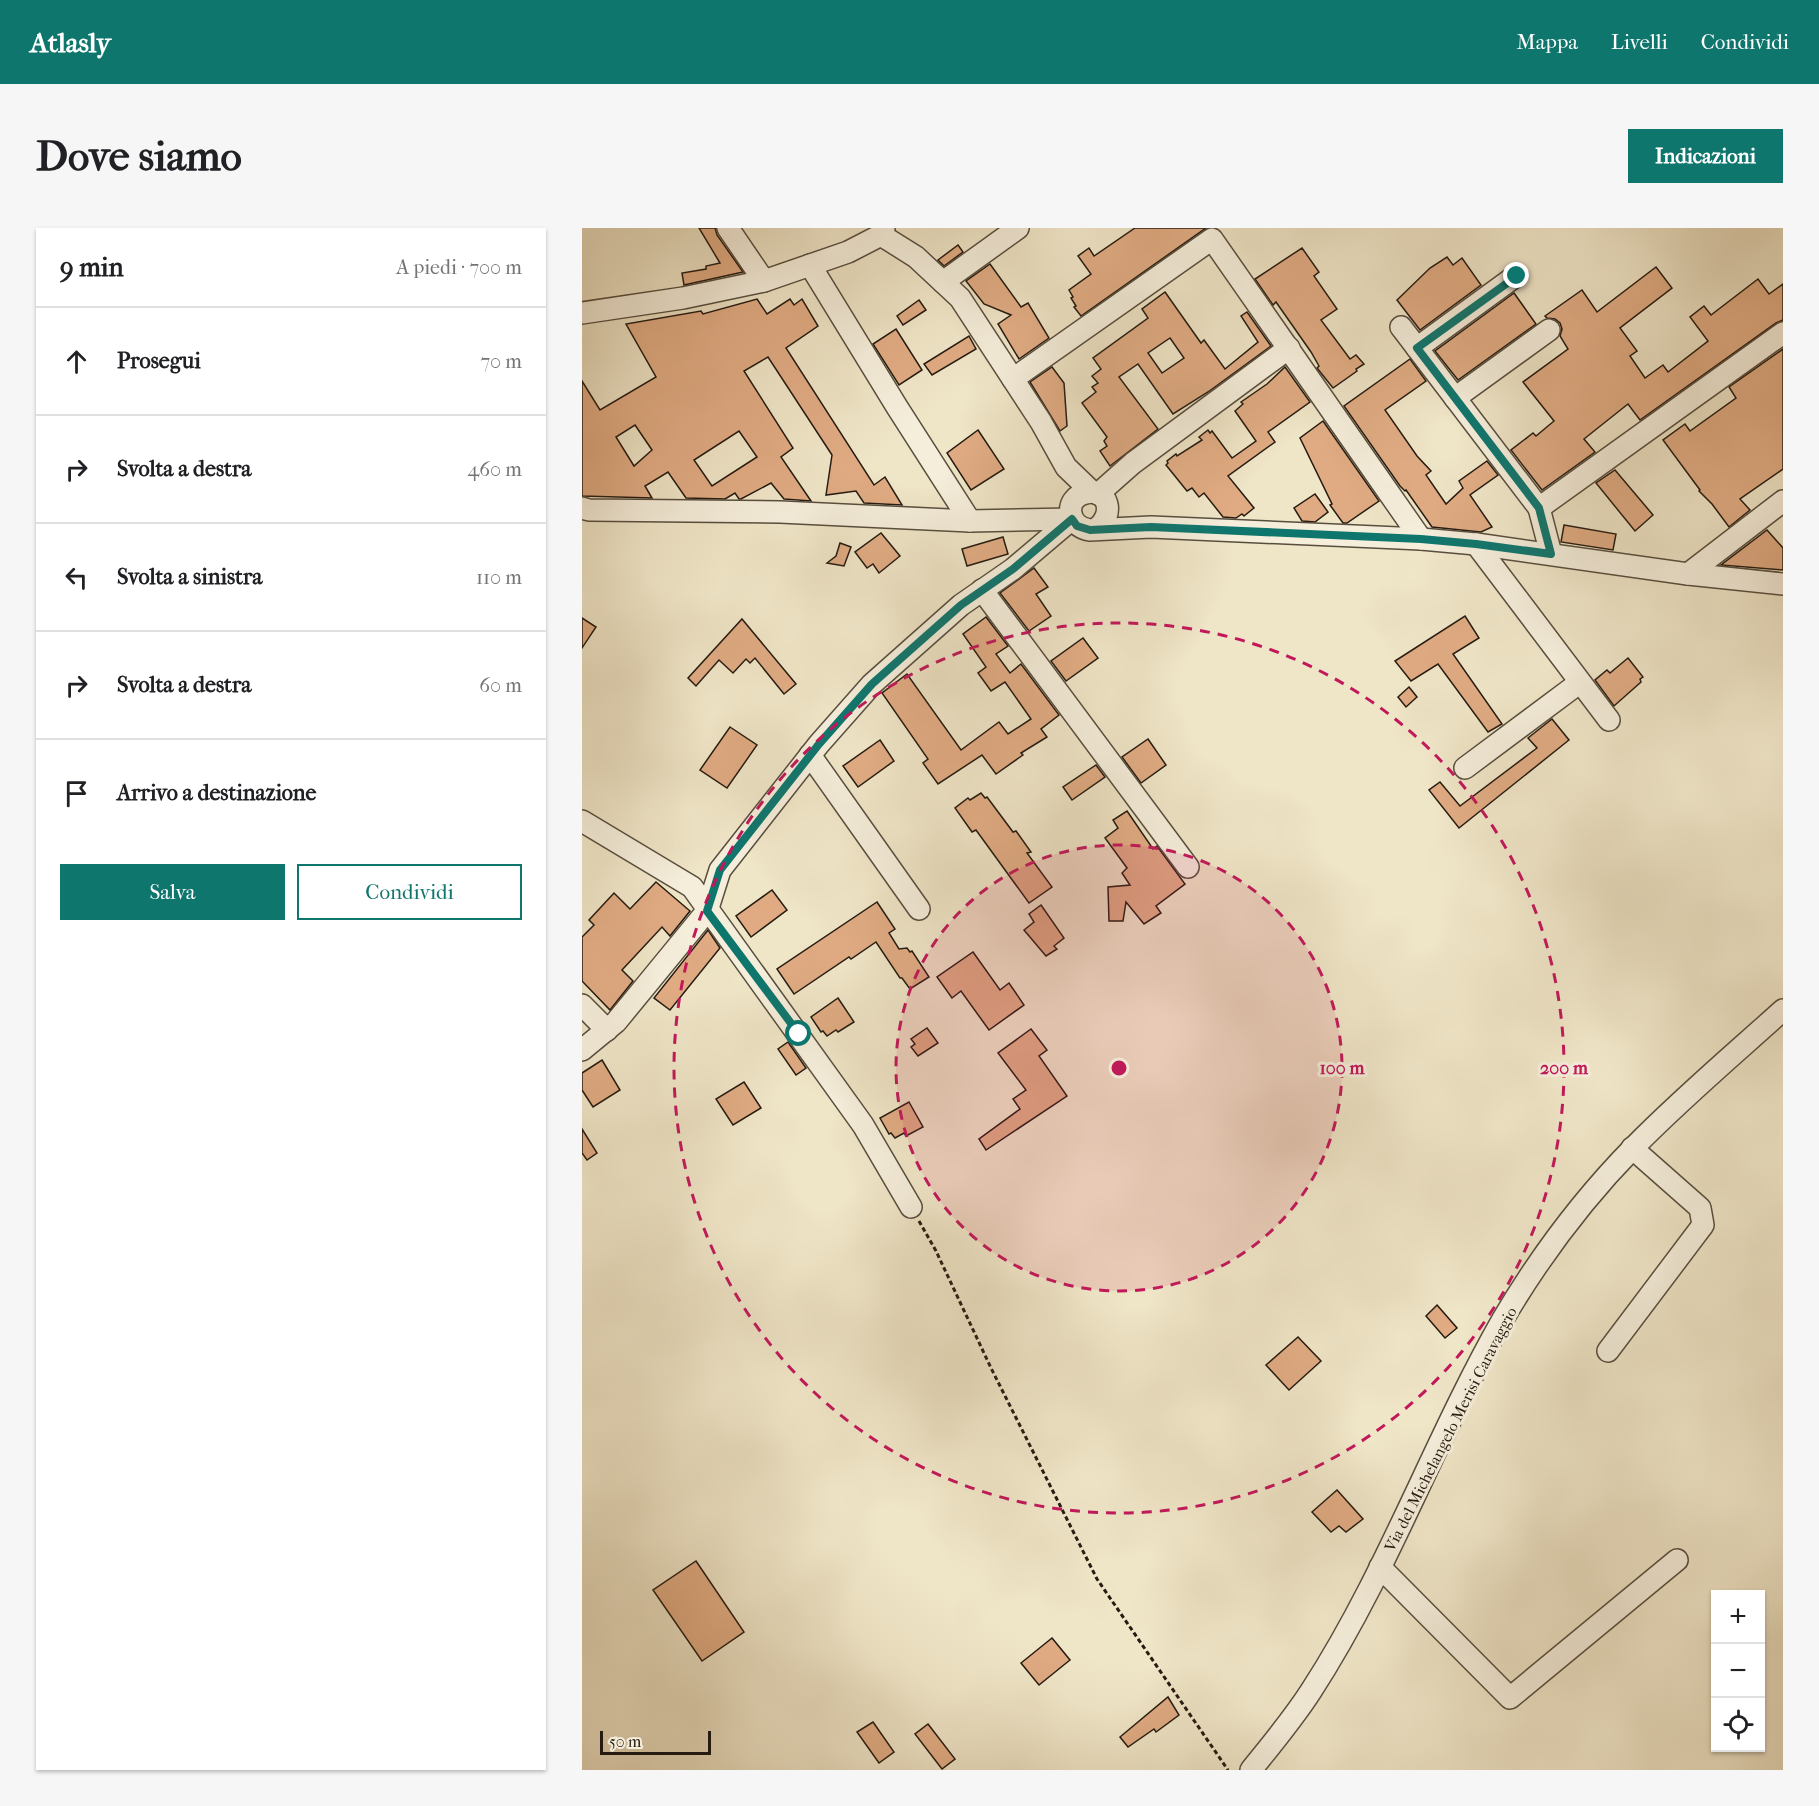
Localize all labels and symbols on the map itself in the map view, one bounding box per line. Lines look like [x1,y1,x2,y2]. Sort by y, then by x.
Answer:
route end [1503,262,1529,288]
route start [785,1020,811,1046]
centre of rings [1109,1058,1129,1078]
text: 100 m [1319,1058,1366,1079]
text: 200 m [1540,1058,1589,1079]
street label: Via del Michelangelo Merisi Caravaggio [1380,1304,1521,1556]
scale bar [600,1728,711,1756]

